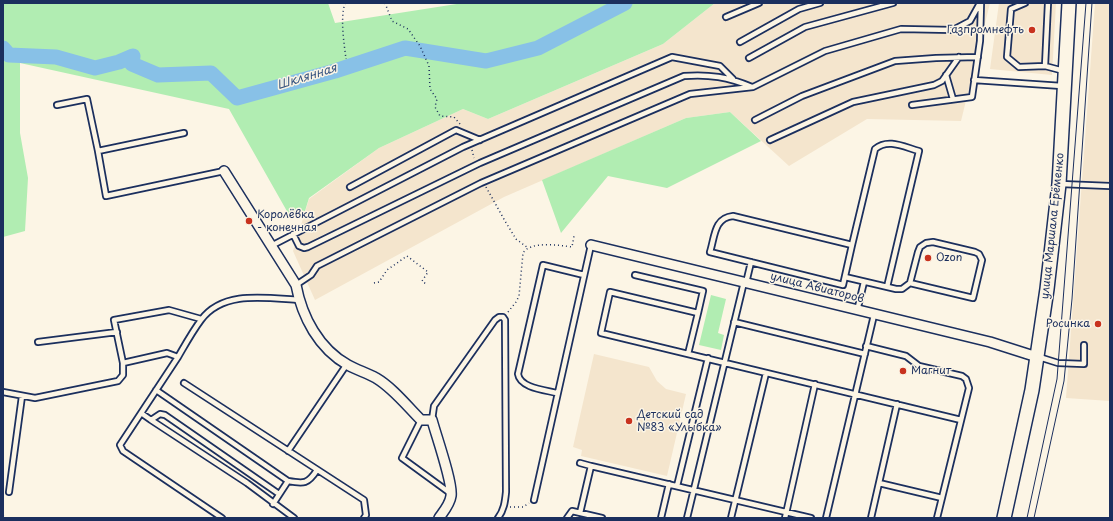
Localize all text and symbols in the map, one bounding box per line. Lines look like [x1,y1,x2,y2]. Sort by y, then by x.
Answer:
place label: Газпромнефть [947,23,1024,37]
marker: Газпромнефть [1027,25,1037,35]
water label: Шклянная [275,61,339,93]
street label: улица Маршала Ерёменко [1039,152,1067,300]
place label: Королёвка - конечная [257,208,317,234]
marker: Королёвка - конечная [244,216,254,226]
place label: Ozon [936,251,962,265]
marker: Ozon [923,253,933,263]
street label: улица Авиаторов [769,270,865,306]
place label: Росинка [1046,317,1090,331]
marker: Росинка [1093,319,1103,329]
place label: Магнит [911,364,951,378]
marker: Магнит [898,366,908,376]
place label: Детский сад №83 «Улыбка» [637,408,722,434]
marker: Детский сад №83 «Улыбка» [624,416,634,426]

